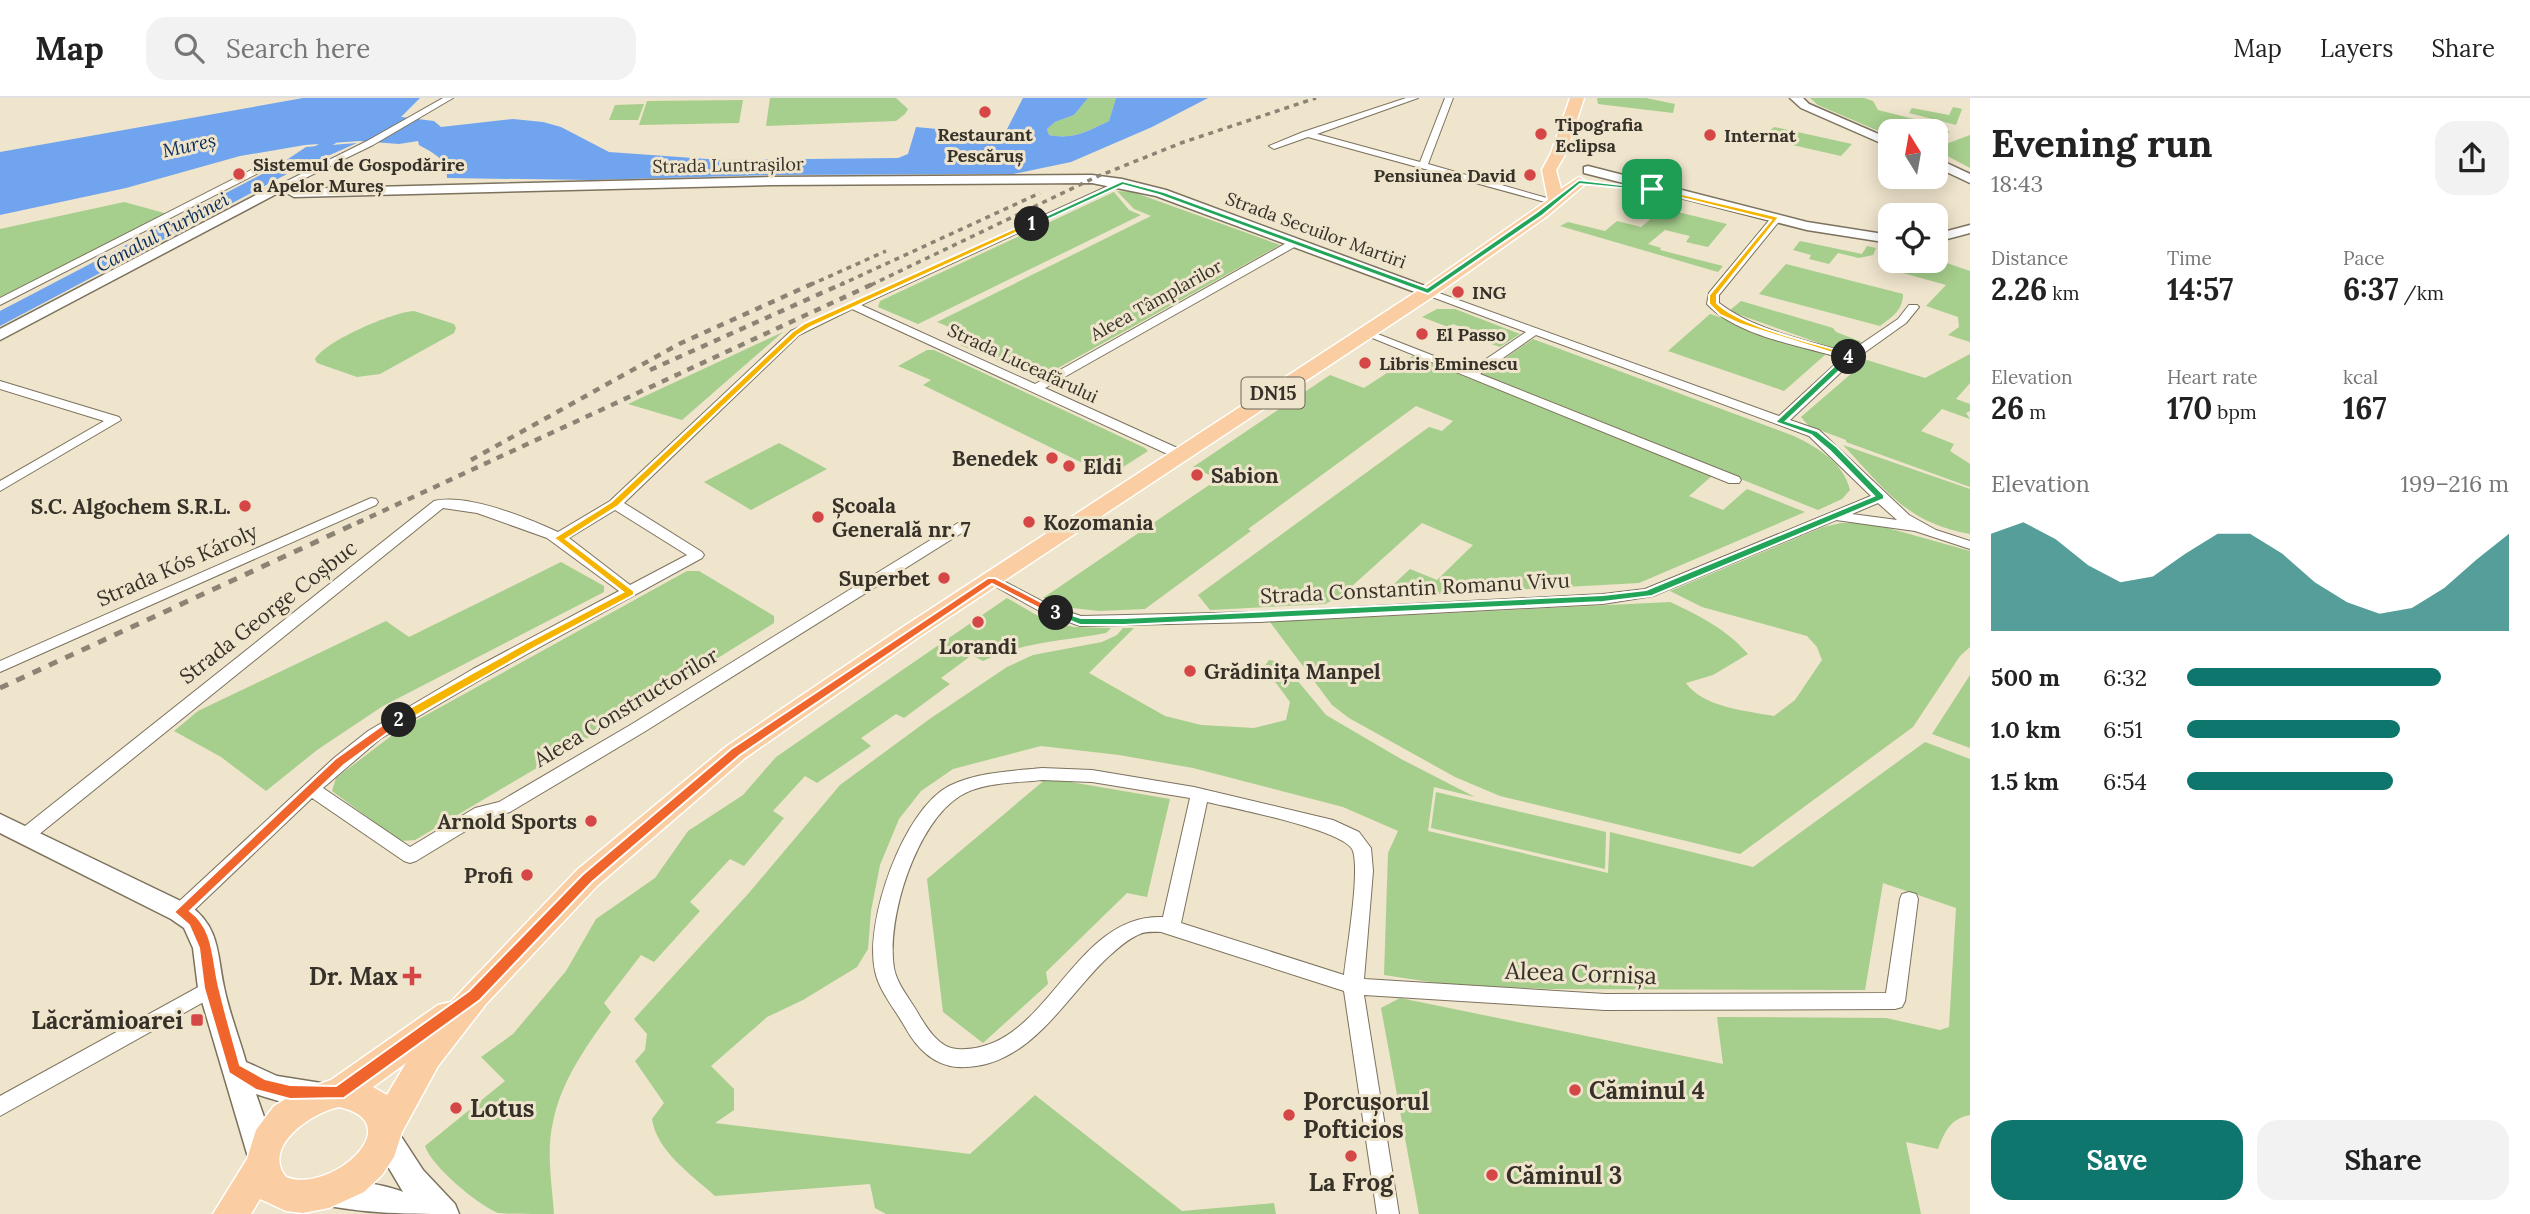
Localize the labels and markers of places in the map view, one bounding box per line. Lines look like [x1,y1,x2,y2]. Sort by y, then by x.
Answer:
marker: Restaurant Pescăruș [977,104,993,120]
place label: Tipografia Eclipsa [1555,113,1644,157]
place label: Restaurant Pescăruș [937,123,1033,167]
place label: Internat [1724,124,1797,147]
marker: Tipografia Eclipsa [1533,126,1549,142]
marker: Internat [1702,127,1718,143]
place label: Sistemul de Gospodărire a Apelor Mureș [253,153,465,197]
pin [1622,159,1682,219]
place label: Pensiunea David [1373,164,1516,187]
marker: Sistemul de Gospodărire a Apelor Mureș [231,166,247,182]
marker: Pensiunea David [1522,167,1538,183]
pin: 1 [1014,206,1050,242]
place label: ING [1472,281,1507,304]
marker: ING [1450,284,1466,300]
place label: El Passo [1436,323,1506,346]
marker: El Passo [1414,326,1430,342]
pin: 4 [1832,340,1867,374]
place label: Libris Eminescu [1379,352,1518,375]
marker: Libris Eminescu [1357,355,1373,371]
place label: Benedek [952,445,1039,472]
marker: Benedek [1044,450,1060,466]
place label: Eldi [1083,453,1122,480]
marker: Eldi [1061,458,1077,474]
place label: Sabion [1211,462,1279,489]
marker: Sabion [1189,467,1205,483]
place label: Școala Generală nr. 7 [832,492,971,543]
place label: S.C. Algochem S.R.L. [31,493,231,520]
marker: S.C. Algochem S.R.L. [237,498,253,514]
marker: Școala Generală nr. 7 [810,509,826,525]
place label: Kozomania [1043,509,1154,536]
marker: Kozomania [1021,514,1037,530]
place label: Superbet [839,565,930,592]
marker: Superbet [936,570,952,586]
pin: 3 [1038,596,1074,630]
marker: Lorandi [970,614,986,630]
place label: Lorandi [939,633,1017,660]
place label: Grădinița Manpel [1204,658,1381,685]
marker: Grădinița Manpel [1182,663,1198,679]
pin: 2 [382,702,416,738]
place label: Arnold Sports [437,808,577,835]
marker: Arnold Sports [583,813,599,829]
place label: Profi [464,862,513,889]
marker: Profi [519,867,535,883]
place label: Dr. Max [309,961,398,992]
marker: Dr. Max [404,968,420,984]
place label: Lăcrămioarei [31,1005,183,1036]
marker: Lăcrămioarei [189,1012,205,1028]
place label: Căminul 4 [1589,1075,1705,1106]
marker: Căminul 4 [1567,1082,1583,1098]
place label: Porcușorul Pofticios [1303,1086,1429,1145]
place label: Lotus [470,1093,534,1124]
marker: Lotus [448,1100,464,1116]
marker: Porcușorul Pofticios [1281,1107,1297,1123]
marker: La Frog [1343,1148,1359,1164]
place label: Căminul 3 [1506,1160,1622,1191]
place label: La Frog [1308,1167,1395,1198]
marker: Căminul 3 [1484,1167,1500,1183]

